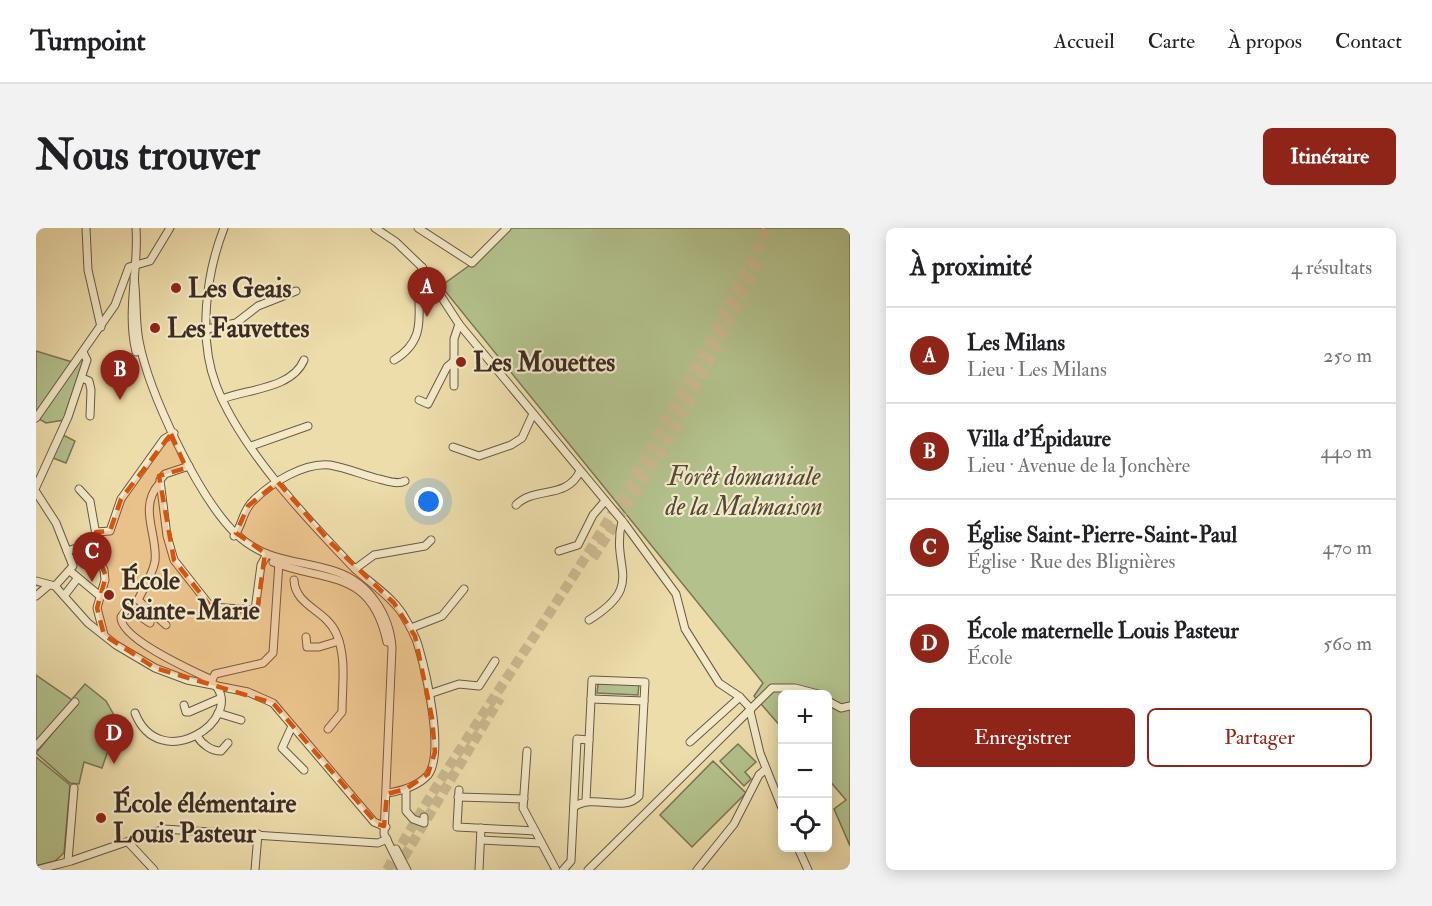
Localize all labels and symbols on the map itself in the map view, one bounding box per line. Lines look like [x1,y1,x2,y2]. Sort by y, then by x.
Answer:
pin: A [408,268,446,317]
place label: Les Geais [188,273,291,305]
marker: Les Geais [169,281,183,295]
place label: Les Fauvettes [167,313,309,345]
marker: Les Fauvettes [148,321,162,335]
place label: Les Mouettes [473,347,615,379]
pin: B [100,350,140,400]
marker: Les Mouettes [454,355,468,369]
park label: Forêt domaniale de la Malmaison [665,461,822,523]
your location [414,487,443,516]
pin: C [72,532,112,582]
place label: École Sainte-Marie [121,562,260,627]
marker: École Sainte-Marie [102,588,116,602]
pin: D [94,714,134,764]
place label: École élémentaire Louis Pasteur [113,785,297,850]
marker: École élémentaire Louis Pasteur [94,811,108,825]

